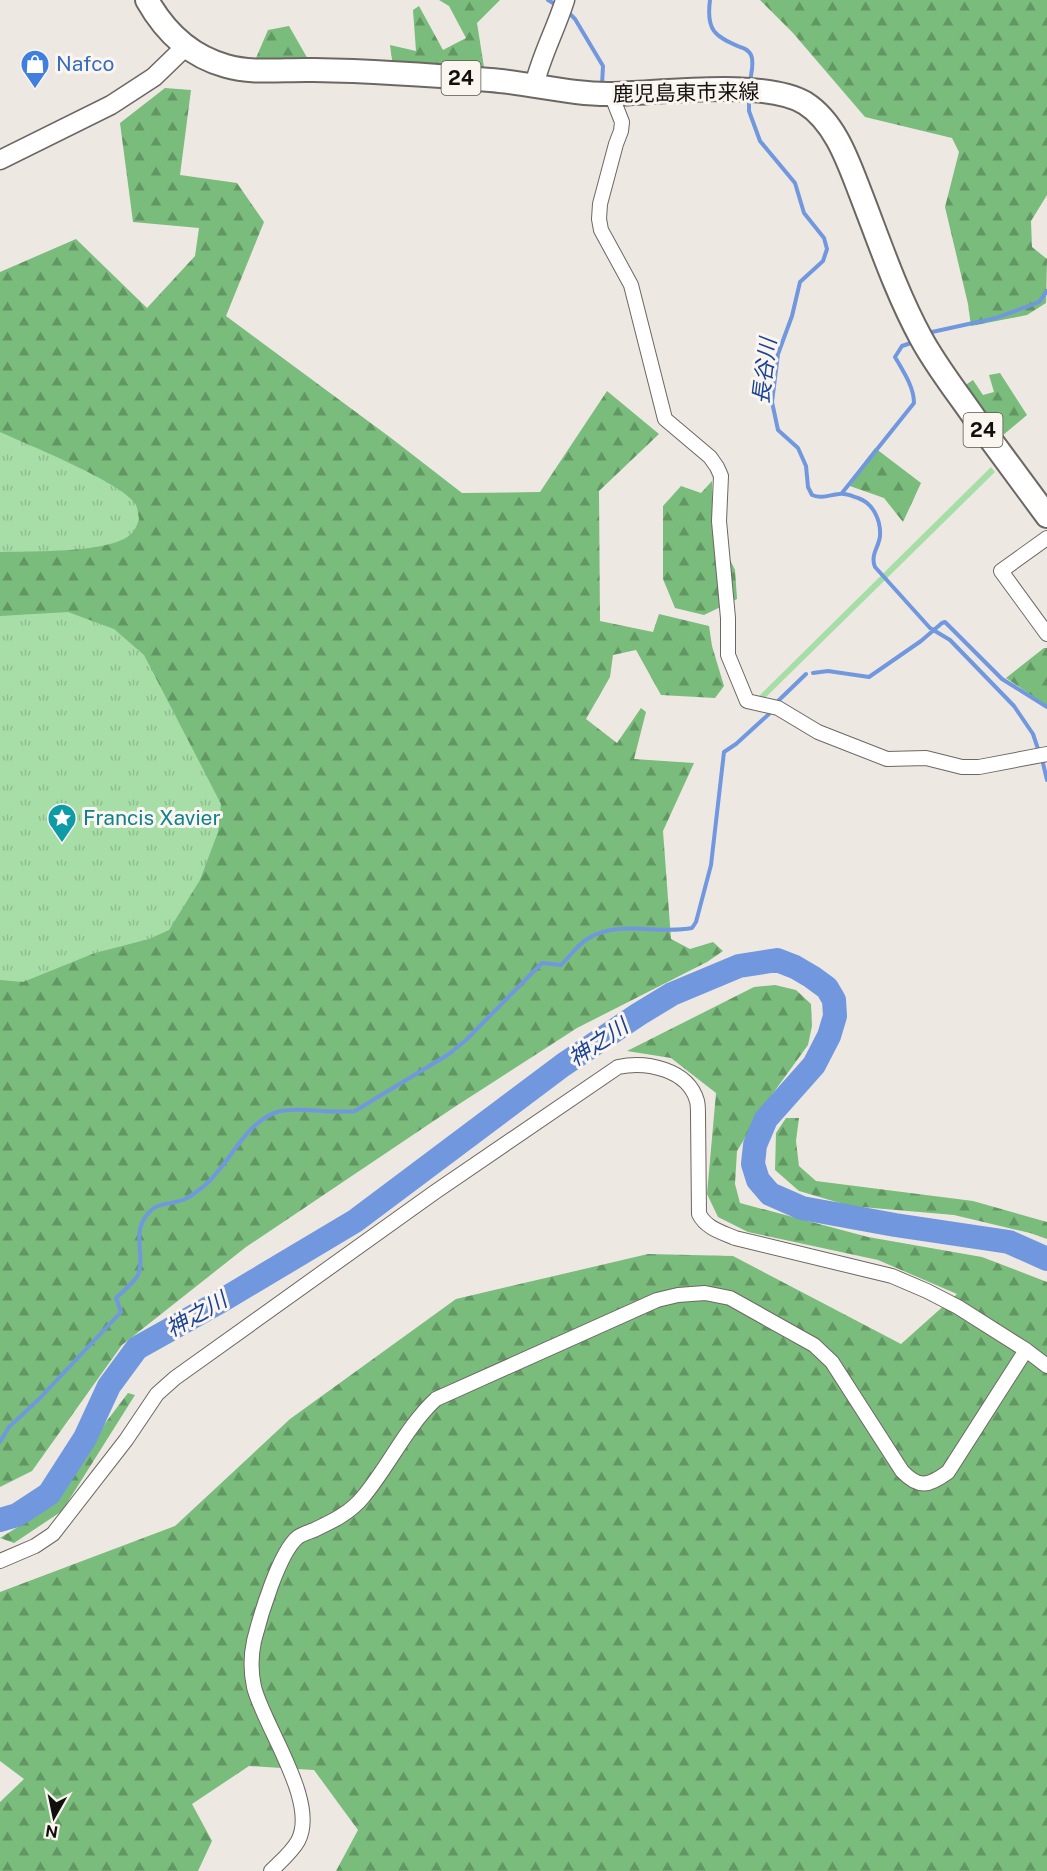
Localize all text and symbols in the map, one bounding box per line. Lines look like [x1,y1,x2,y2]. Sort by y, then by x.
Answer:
shop icon: Nafco [19,48,51,90]
place label: Nafco [56,51,114,76]
road number: 24 [442,61,480,95]
street label: 鹿児島東市来線 [612,79,760,106]
water label: 長谷川 [747,335,781,405]
road number: 24 [964,413,1002,447]
place icon: Francis Xavier [46,802,78,844]
place label: Francis Xavier [83,805,221,830]
water label: 神之川 [563,1012,634,1071]
water label: 神之川 [161,1285,233,1342]
north arrow [24,1787,84,1847]
text: N [44,1821,59,1842]

